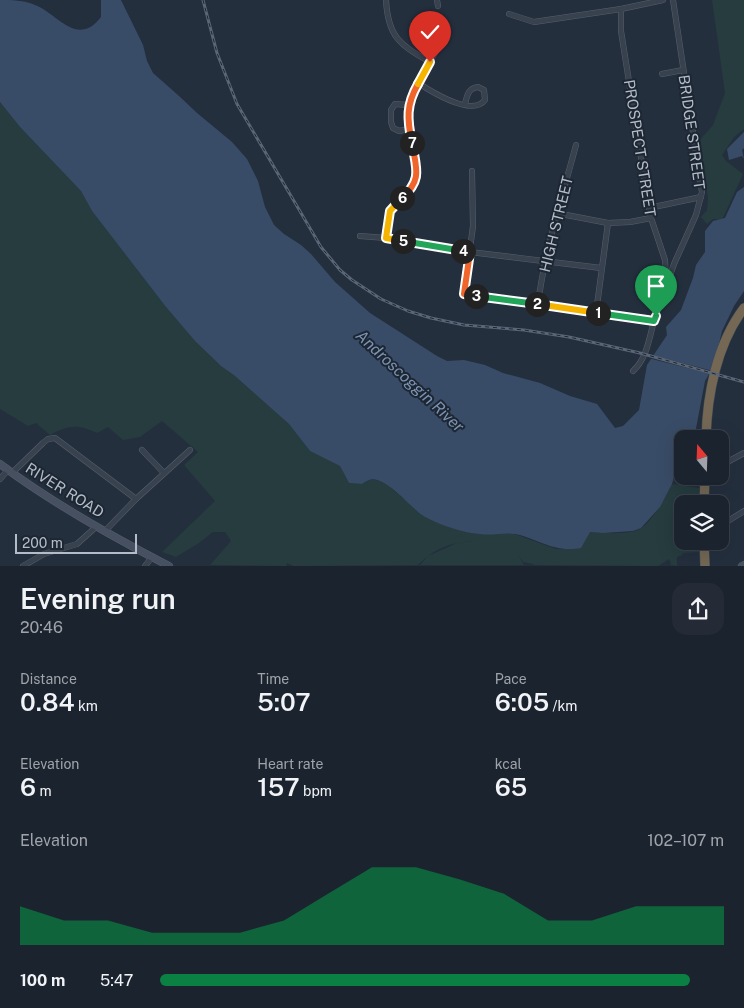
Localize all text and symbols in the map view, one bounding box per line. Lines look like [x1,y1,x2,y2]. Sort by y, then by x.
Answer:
pin [409,11,451,62]
icon: check [416,18,444,46]
street label: BRIDGE STREET [676,74,708,191]
street label: PROSPECT STREET [621,78,659,218]
pin: 7 [400,130,424,156]
text: 7 [408,135,417,151]
street label: HIGH STREET [536,174,576,274]
pin: 6 [390,186,414,210]
text: 6 [398,190,407,206]
pin: 5 [390,228,416,254]
text: 5 [399,233,408,249]
pin: 4 [450,238,476,264]
text: 4 [459,243,468,259]
pin [635,265,677,316]
icon: arrive [642,272,670,300]
pin: 3 [464,284,488,308]
text: 3 [472,288,481,304]
pin: 2 [524,292,550,316]
text: 2 [533,296,542,312]
pin: 1 [586,300,610,326]
text: 1 [596,305,602,321]
water label: Androscoggin River [352,326,469,437]
north arrow [674,430,729,485]
map controls [674,430,729,550]
street label: RIVER ROAD [23,459,107,521]
button: layers [674,495,729,550]
scale bar [15,530,138,554]
text: 200 m [22,535,63,551]
text: Evening run [20,582,176,615]
button: share [672,583,724,635]
text: 20:46 [20,618,63,637]
text: Distance [20,671,77,687]
text: Time [257,671,289,687]
text: Pace [495,671,527,687]
text: 0.84 [20,687,75,717]
text: 5:07 [257,687,311,717]
text: 6:05 [495,687,549,717]
text: km [75,698,98,714]
text: /km [549,698,577,714]
text: Elevation [20,756,79,772]
text: Heart rate [257,756,324,772]
text: kcal [495,756,522,772]
text: 6 [20,772,36,802]
text: 157 [257,772,300,802]
text: 65 [495,772,527,802]
text: m [36,783,52,799]
text: bpm [300,783,332,799]
text: Elevation [20,831,88,850]
text: 102–107 m [647,831,724,850]
text: 100 m [20,971,65,990]
text: 5:47 [100,971,133,990]

